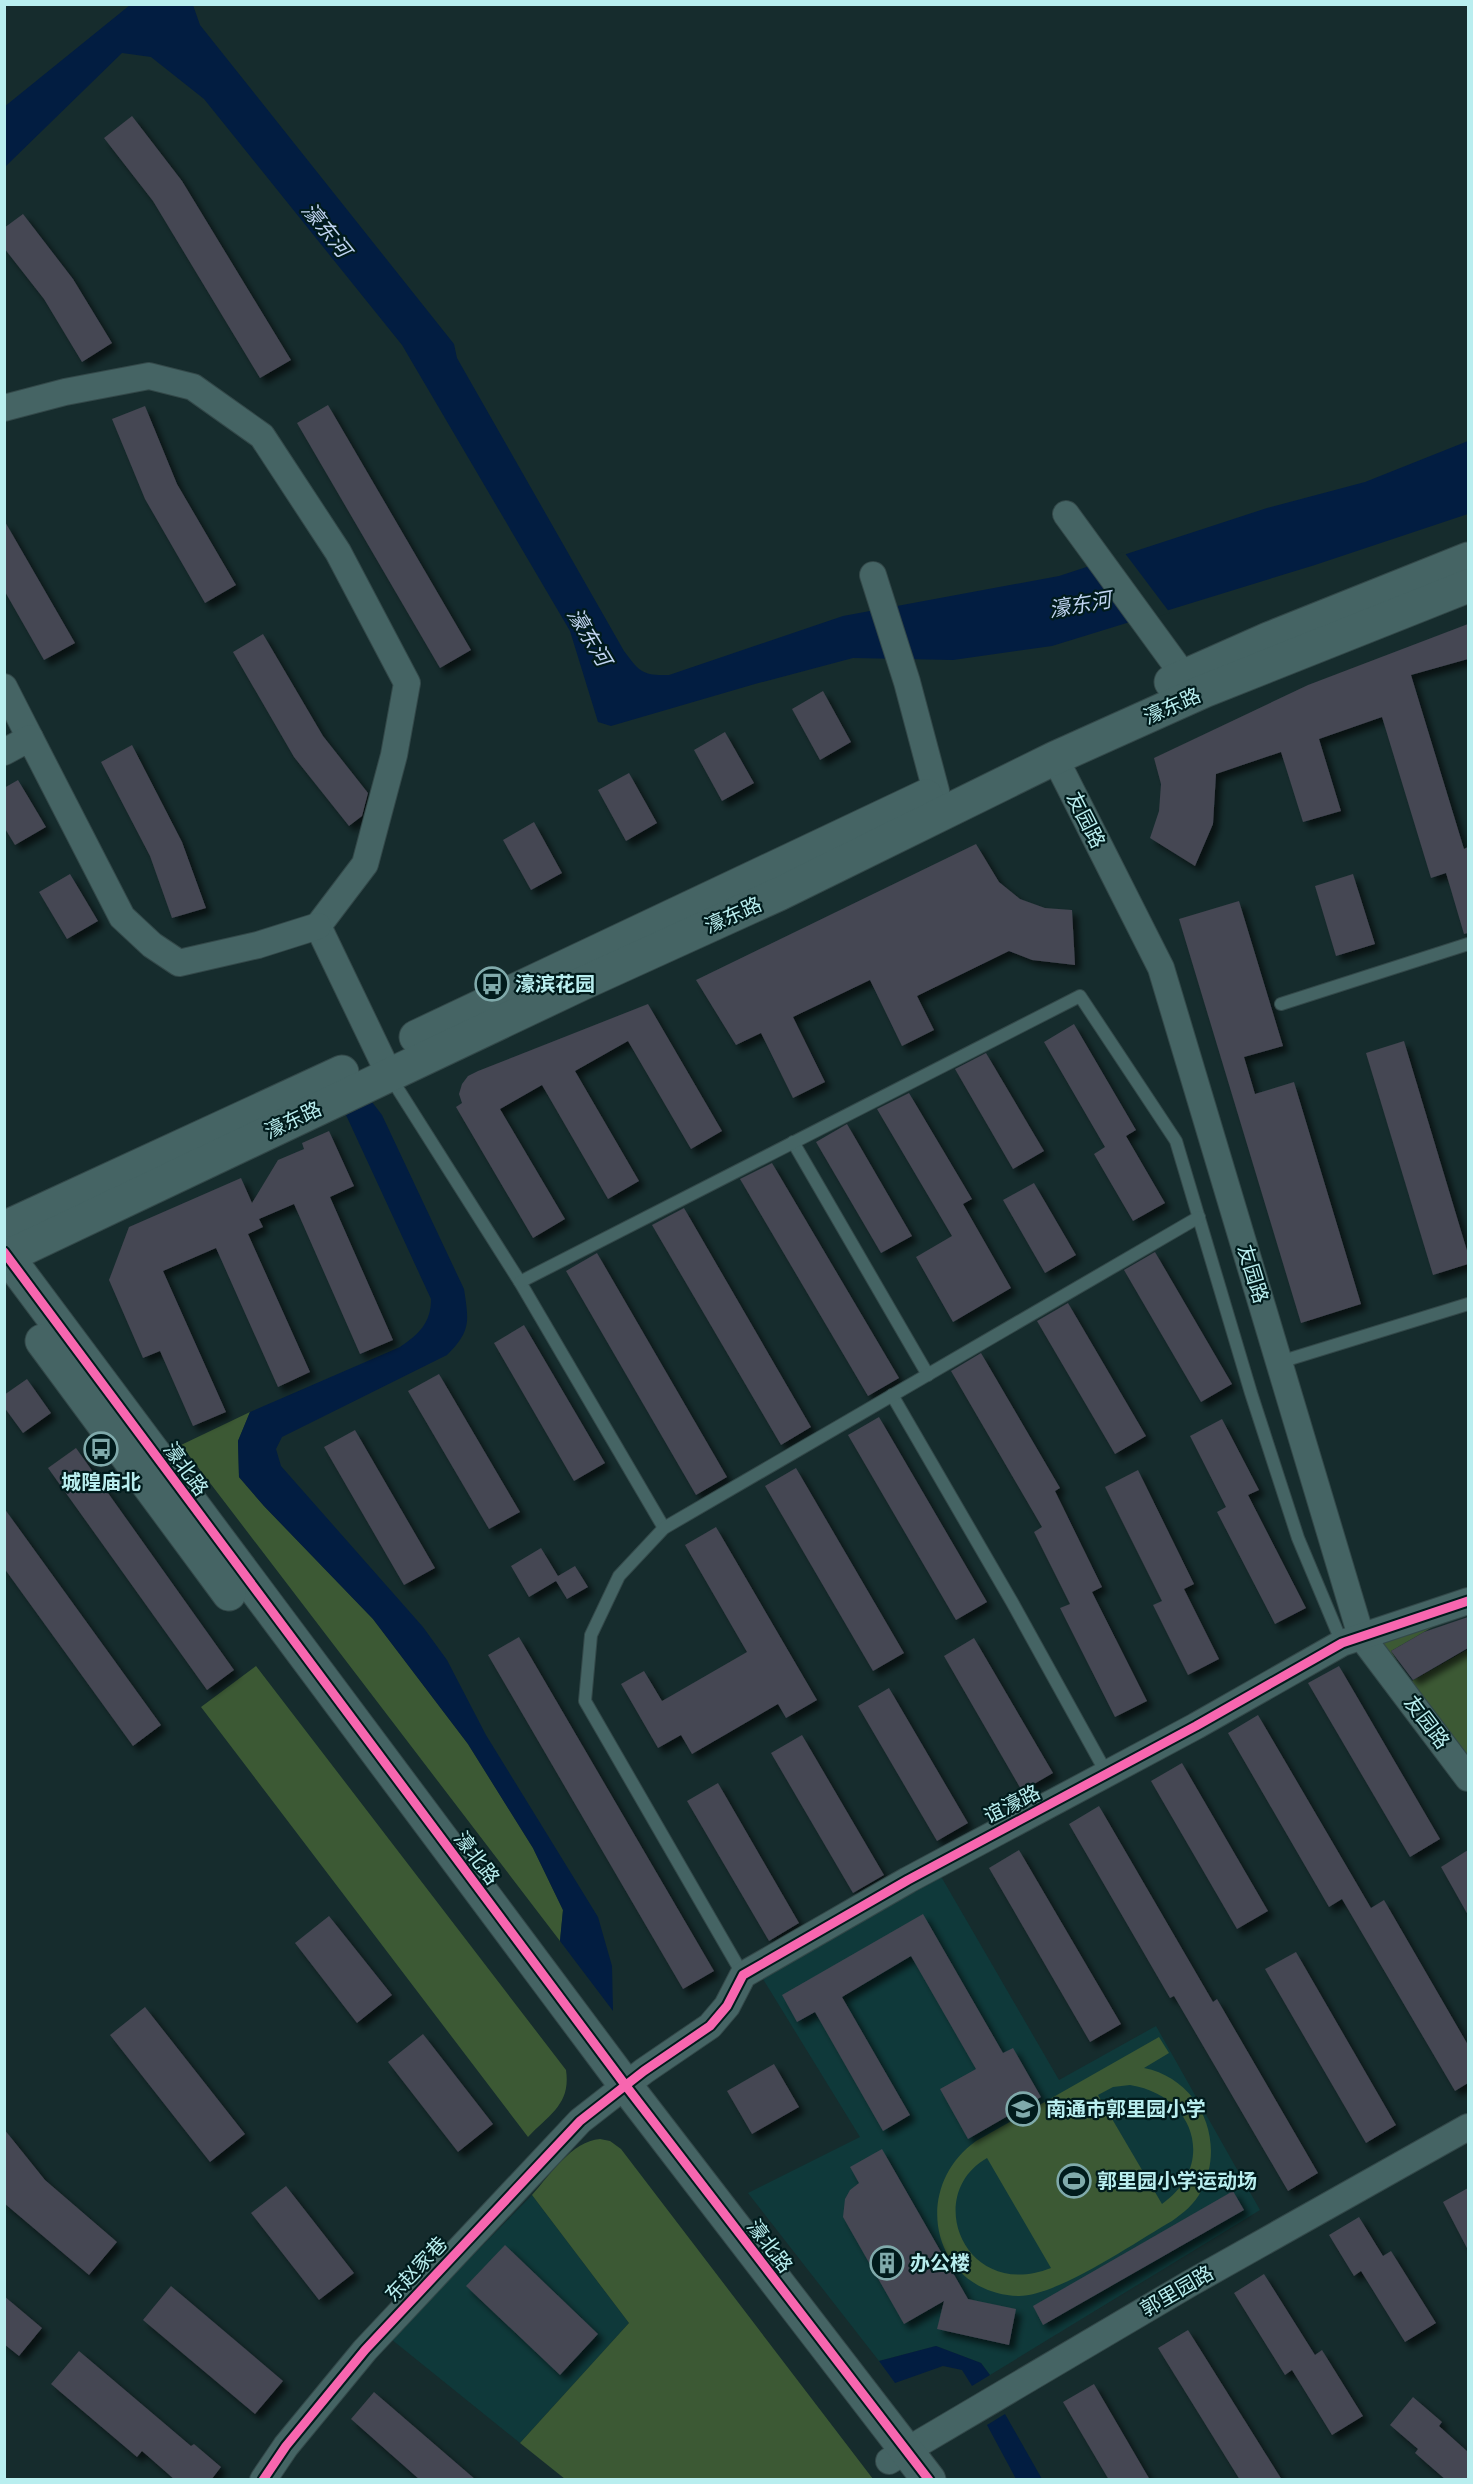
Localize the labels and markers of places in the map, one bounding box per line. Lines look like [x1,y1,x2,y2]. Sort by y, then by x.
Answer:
bus stop icon: 濠滨花园 [474,966,510,1002]
place label: 濠滨花园 [515,972,595,996]
bus stop icon: 城隍庙北 [83,1431,119,1467]
place label: 城隍庙北 [61,1470,141,1494]
school or university icon: 南通市郭里园小学 [1005,2091,1041,2127]
place label: 南通市郭里园小学 [1046,2097,1206,2121]
sports icon: 郭里园小学运动场 [1056,2163,1092,2199]
place label: 郭里园小学运动场 [1097,2169,1257,2193]
building icon: 办公楼 [869,2245,905,2281]
place label: 办公楼 [910,2251,970,2275]

